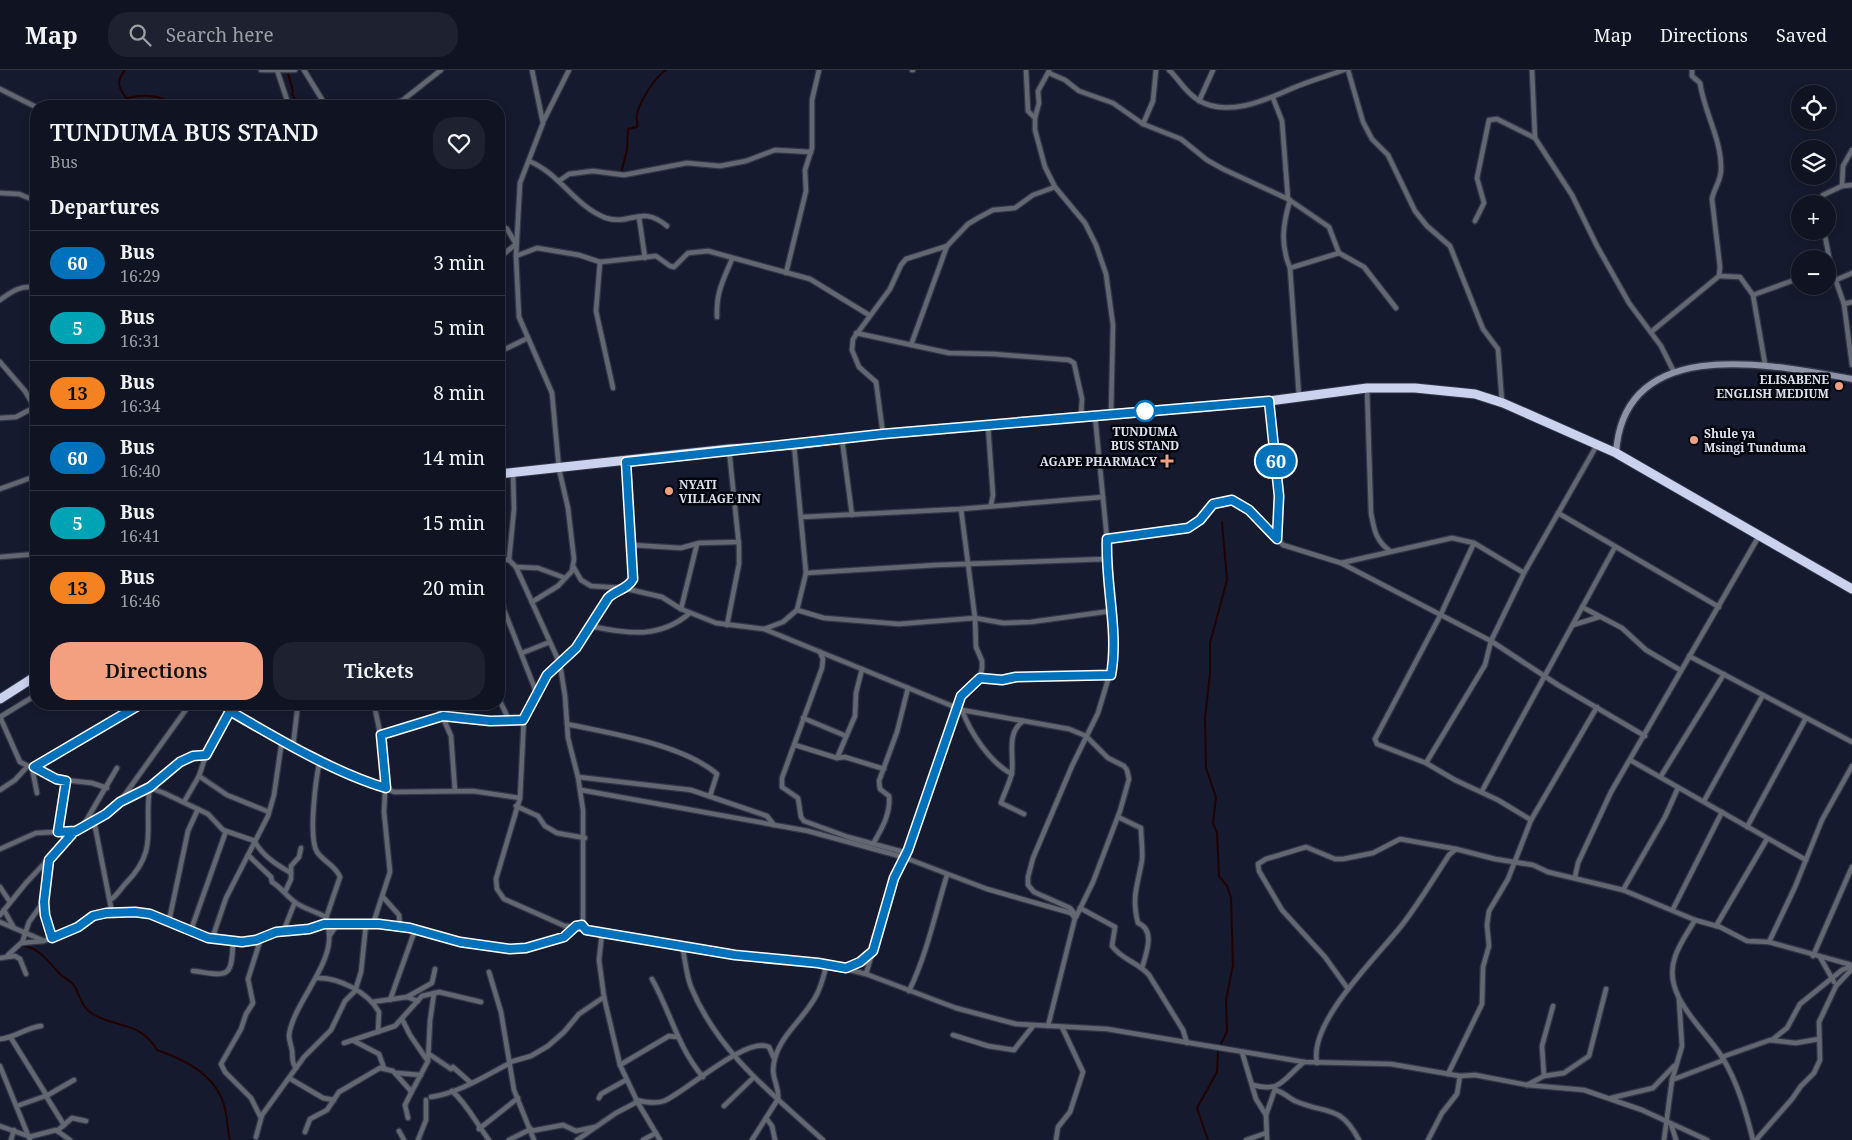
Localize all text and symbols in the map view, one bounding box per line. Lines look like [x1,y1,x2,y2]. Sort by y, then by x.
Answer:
search box [108,12,458,57]
text: Map [25,18,78,51]
icon: search [126,21,154,49]
text: Search here [166,22,274,48]
text: Map [1594,23,1632,47]
text: Directions [1660,23,1748,47]
text: Saved [1776,23,1827,47]
map controls [1791,85,1836,295]
button: locate [1791,85,1836,130]
text: TUNDUMA BUS STAND [50,115,319,148]
button: heart [433,117,485,169]
button: layers [1791,140,1836,185]
text: Bus [50,151,78,173]
text: Departures [50,194,159,220]
button: + [1791,195,1836,240]
text: Bus [120,239,155,265]
text: 3 min [433,250,485,276]
button: − [1791,250,1836,295]
text: 60 [67,251,88,275]
text: 16:29 [120,265,160,287]
text: Bus [120,304,155,330]
text: 5 min [433,315,485,341]
text: 5 [72,316,83,340]
text: 16:31 [120,330,160,352]
text: Bus [120,369,155,395]
place label: ELISABENE ENGLISH MEDIUM [1716,371,1830,402]
text: 8 min [433,380,485,406]
marker: ELISABENE ENGLISH MEDIUM [1833,380,1845,392]
text: 13 [67,381,88,405]
text: 16:34 [120,395,160,417]
marker: TUNDUMA BUS STAND [1134,400,1156,422]
place label: TUNDUMA BUS STAND [1111,423,1179,454]
place label: Shule ya Msingi Tunduma [1704,425,1806,456]
text: Bus [120,434,155,460]
marker: Shule ya Msingi Tunduma [1688,434,1700,446]
text: 14 min [423,445,485,471]
line badge: 60 [1254,445,1298,477]
text: 60 [67,446,88,470]
text: 60 [1266,449,1286,473]
place label: AGAPE PHARMACY [1040,453,1158,470]
marker: AGAPE PHARMACY [1161,455,1173,467]
text: 16:40 [120,460,160,482]
place label: NYATI VILLAGE INN [679,476,761,507]
marker: NYATI VILLAGE INN [663,485,675,497]
text: Bus [120,499,155,525]
text: 15 min [423,510,485,536]
text: 5 [72,511,83,535]
text: 16:41 [120,525,160,547]
text: Bus [120,564,155,590]
text: 20 min [423,575,485,601]
text: 13 [67,576,88,600]
text: 16:46 [120,590,160,612]
button: Directions [50,642,263,700]
button: Tickets [273,642,485,700]

